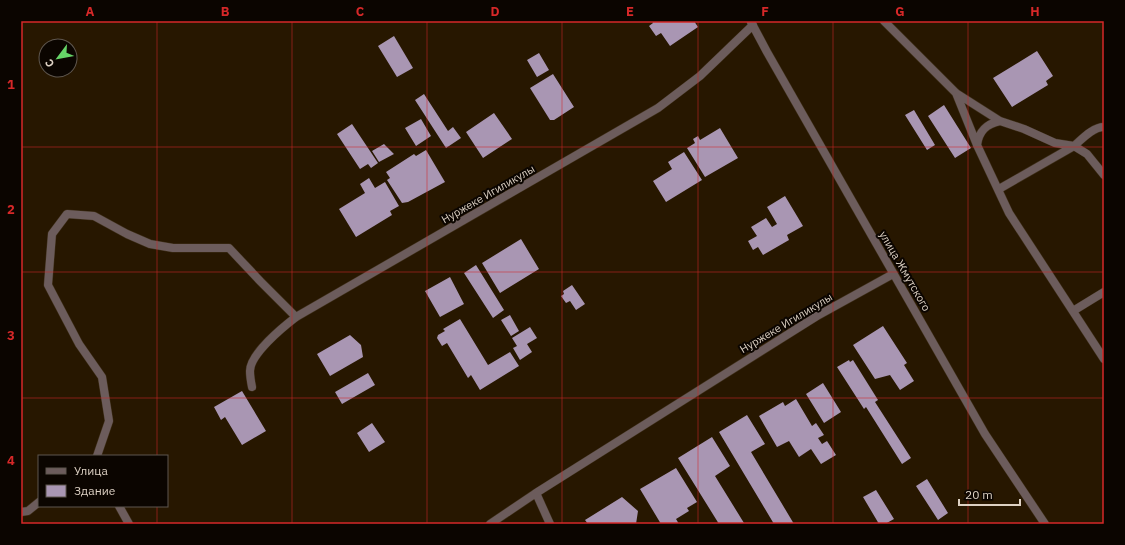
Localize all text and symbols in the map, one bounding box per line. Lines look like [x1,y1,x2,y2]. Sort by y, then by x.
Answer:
text: A [86,3,95,20]
text: B [221,3,230,20]
text: C [356,3,365,20]
text: D [490,3,500,20]
text: E [626,3,634,20]
text: F [761,3,769,20]
text: G [895,3,905,20]
text: H [1030,3,1040,20]
north arrow [38,38,78,78]
text: С [42,57,57,70]
text: 1 [7,76,15,93]
street label: Нуржеке Игиликулы [439,162,537,226]
text: 2 [7,201,15,218]
street label: улица Жмутского [876,228,934,314]
street label: Нуржеке Игиликулы [737,290,835,356]
text: 3 [7,327,15,344]
text: 4 [7,452,15,469]
legend [38,455,168,507]
text: Улица [74,463,108,478]
scale bar [959,481,1020,507]
text: Здание [74,483,116,498]
text: 20 m [965,487,993,502]

